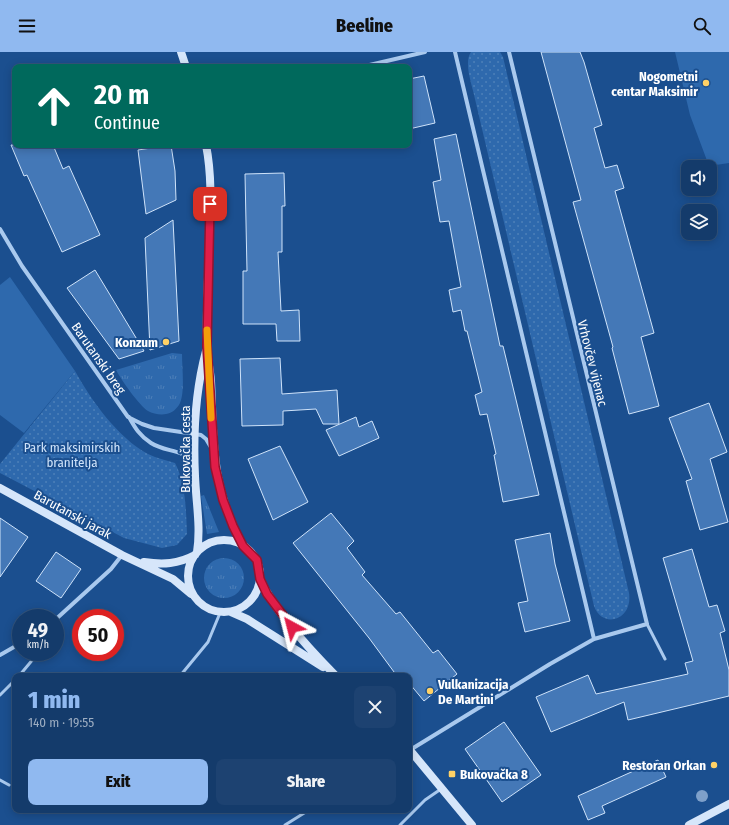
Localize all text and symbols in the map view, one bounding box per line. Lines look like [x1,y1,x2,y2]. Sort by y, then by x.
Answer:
icon: menu [16,15,38,37]
text: Beeline [336,15,393,37]
icon: search [691,15,713,37]
place label: Nogometni centar Maksimir [611,69,698,99]
text: 20 m [94,78,149,111]
marker: Nogometni centar Maksimir [701,78,711,88]
icon: ahead [28,80,80,132]
text: Continue [94,112,160,134]
map controls [681,160,717,240]
button: sound [681,160,717,196]
pin [193,187,227,221]
icon: arrive [199,193,221,215]
button: layers [681,204,717,240]
street label: Vrhovčev vijenac [575,318,611,408]
street label: Barutanski breg [68,320,129,398]
place label: Konzum [115,335,158,350]
marker: Konzum [161,337,171,347]
street label: Bukovačka cesta [178,405,193,493]
park label: Park maksimirskih branitelja [24,440,120,470]
street label: Barutanski jarak [31,487,115,542]
position arrow [271,606,313,648]
speed limit sign: 50 [72,609,124,661]
text: 49 [28,618,48,642]
text: km/h [27,639,49,651]
place label: Vulkanizacija De Martini [437,677,509,707]
text: 1 min [28,686,80,714]
button: close [354,686,396,728]
marker: Vulkanizacija De Martini [425,686,435,696]
text: 140 m · 19:55 [28,715,94,730]
place label: Restoran Orkan [622,758,706,773]
button: Exit [28,759,208,805]
button: Share [216,759,396,805]
marker: Restoran Orkan [709,760,719,770]
place label: Bukovačka 8 [460,767,528,782]
marker: Bukovačka 8 [447,769,457,779]

